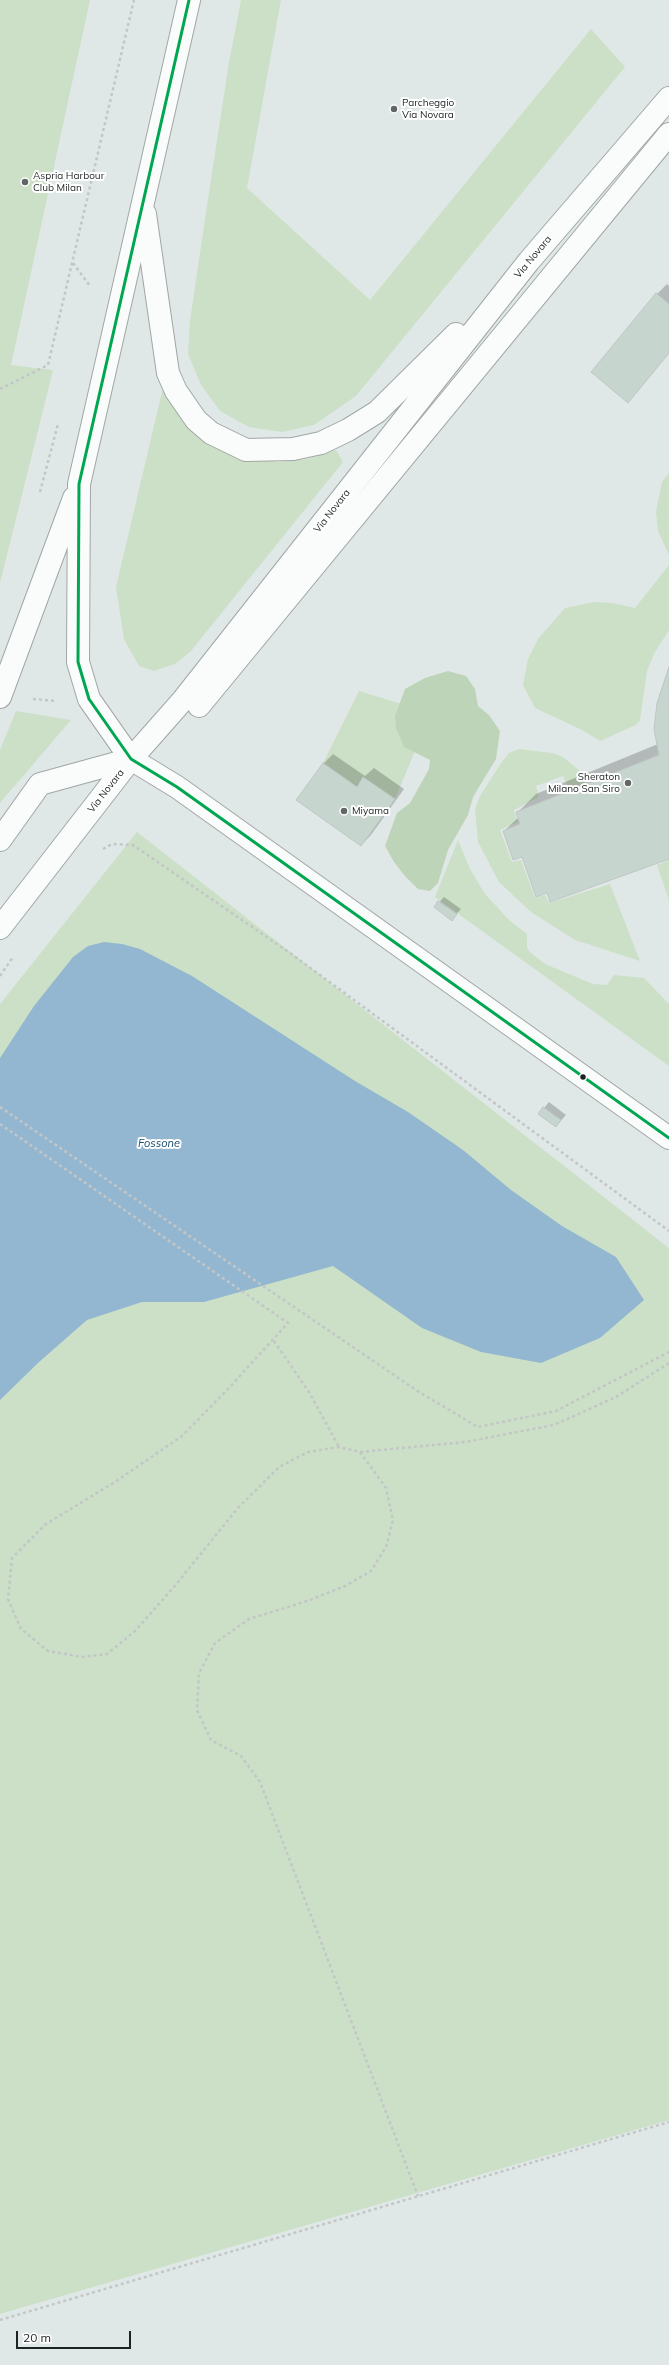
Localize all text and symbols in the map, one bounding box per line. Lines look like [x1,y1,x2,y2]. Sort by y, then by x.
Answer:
place label: Parcheggio Via Novara [402,97,454,120]
marker: Parcheggio Via Novara [389,104,399,114]
place label: Aspria Harbour Club Milan [33,170,104,194]
marker: Aspria Harbour Club Milan [20,177,30,187]
street label: Via Novara [512,233,554,281]
street label: Via Novara [311,487,353,535]
street label: Via Novara [85,767,127,815]
place label: Sheraton Milano San Siro [548,771,620,794]
marker: Sheraton Milano San Siro [623,778,633,788]
place label: Miyama [352,805,389,817]
marker: Miyama [339,806,349,816]
unlabelled marker [578,1072,588,1082]
water label: Fossone [138,1137,180,1151]
scale bar [18,2323,133,2349]
text: 20 m [23,2330,51,2345]

